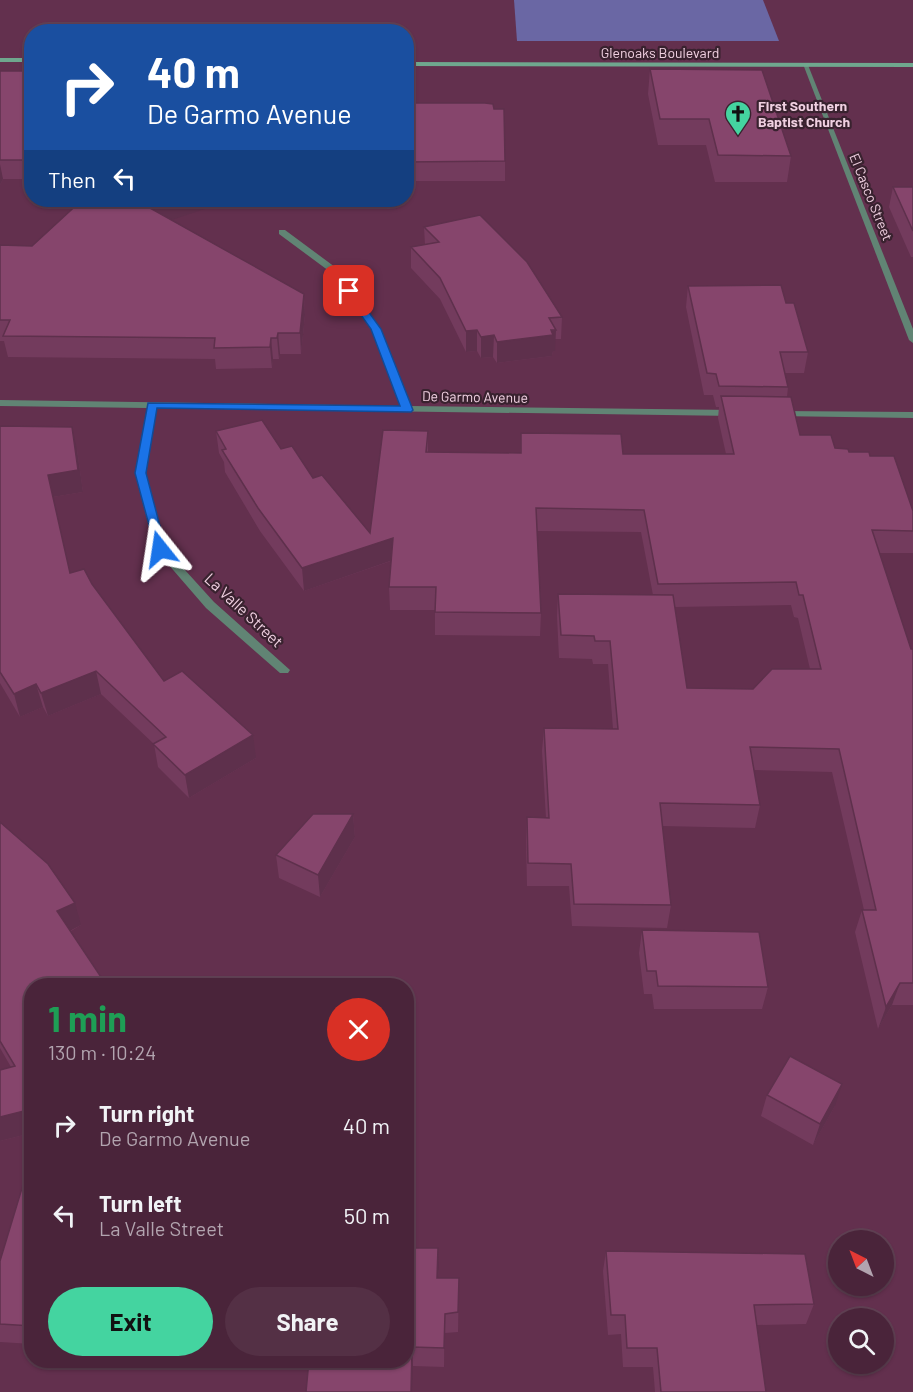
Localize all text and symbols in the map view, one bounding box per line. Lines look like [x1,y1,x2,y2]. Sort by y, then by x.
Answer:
street label: Glenoaks Boulevard [601,44,719,61]
text: 40 m [147,46,240,96]
icon: right [48,48,126,126]
text: De Garmo Avenue [147,97,352,129]
place label: First Southern Baptist Church [758,97,850,130]
church icon: First Southern Baptist Church [723,99,753,137]
street label: El Casco Street [846,151,897,243]
icon: left [108,162,141,195]
text: Then [48,166,96,192]
pin [323,265,374,316]
icon: arrive [332,274,365,307]
street label: De Garmo Avenue [422,387,528,406]
position arrow [128,517,192,581]
street label: La Valle Street [201,569,287,651]
text: 1 min [48,996,127,1039]
button: close [327,998,390,1061]
text: 130 m · 10:24 [48,1040,156,1064]
text: Turn right [99,1100,194,1126]
icon: right [48,1109,81,1142]
text: 40 m [343,1112,390,1138]
text: De Garmo Avenue [99,1126,251,1150]
text: Turn left [99,1190,182,1216]
icon: left [48,1199,81,1232]
text: 50 m [344,1202,390,1228]
text: La Valle Street [99,1216,224,1240]
north arrow [828,1230,894,1296]
map controls [828,1230,894,1374]
button: Exit [48,1287,213,1356]
button: Share [225,1287,390,1356]
button: search [828,1308,894,1374]

